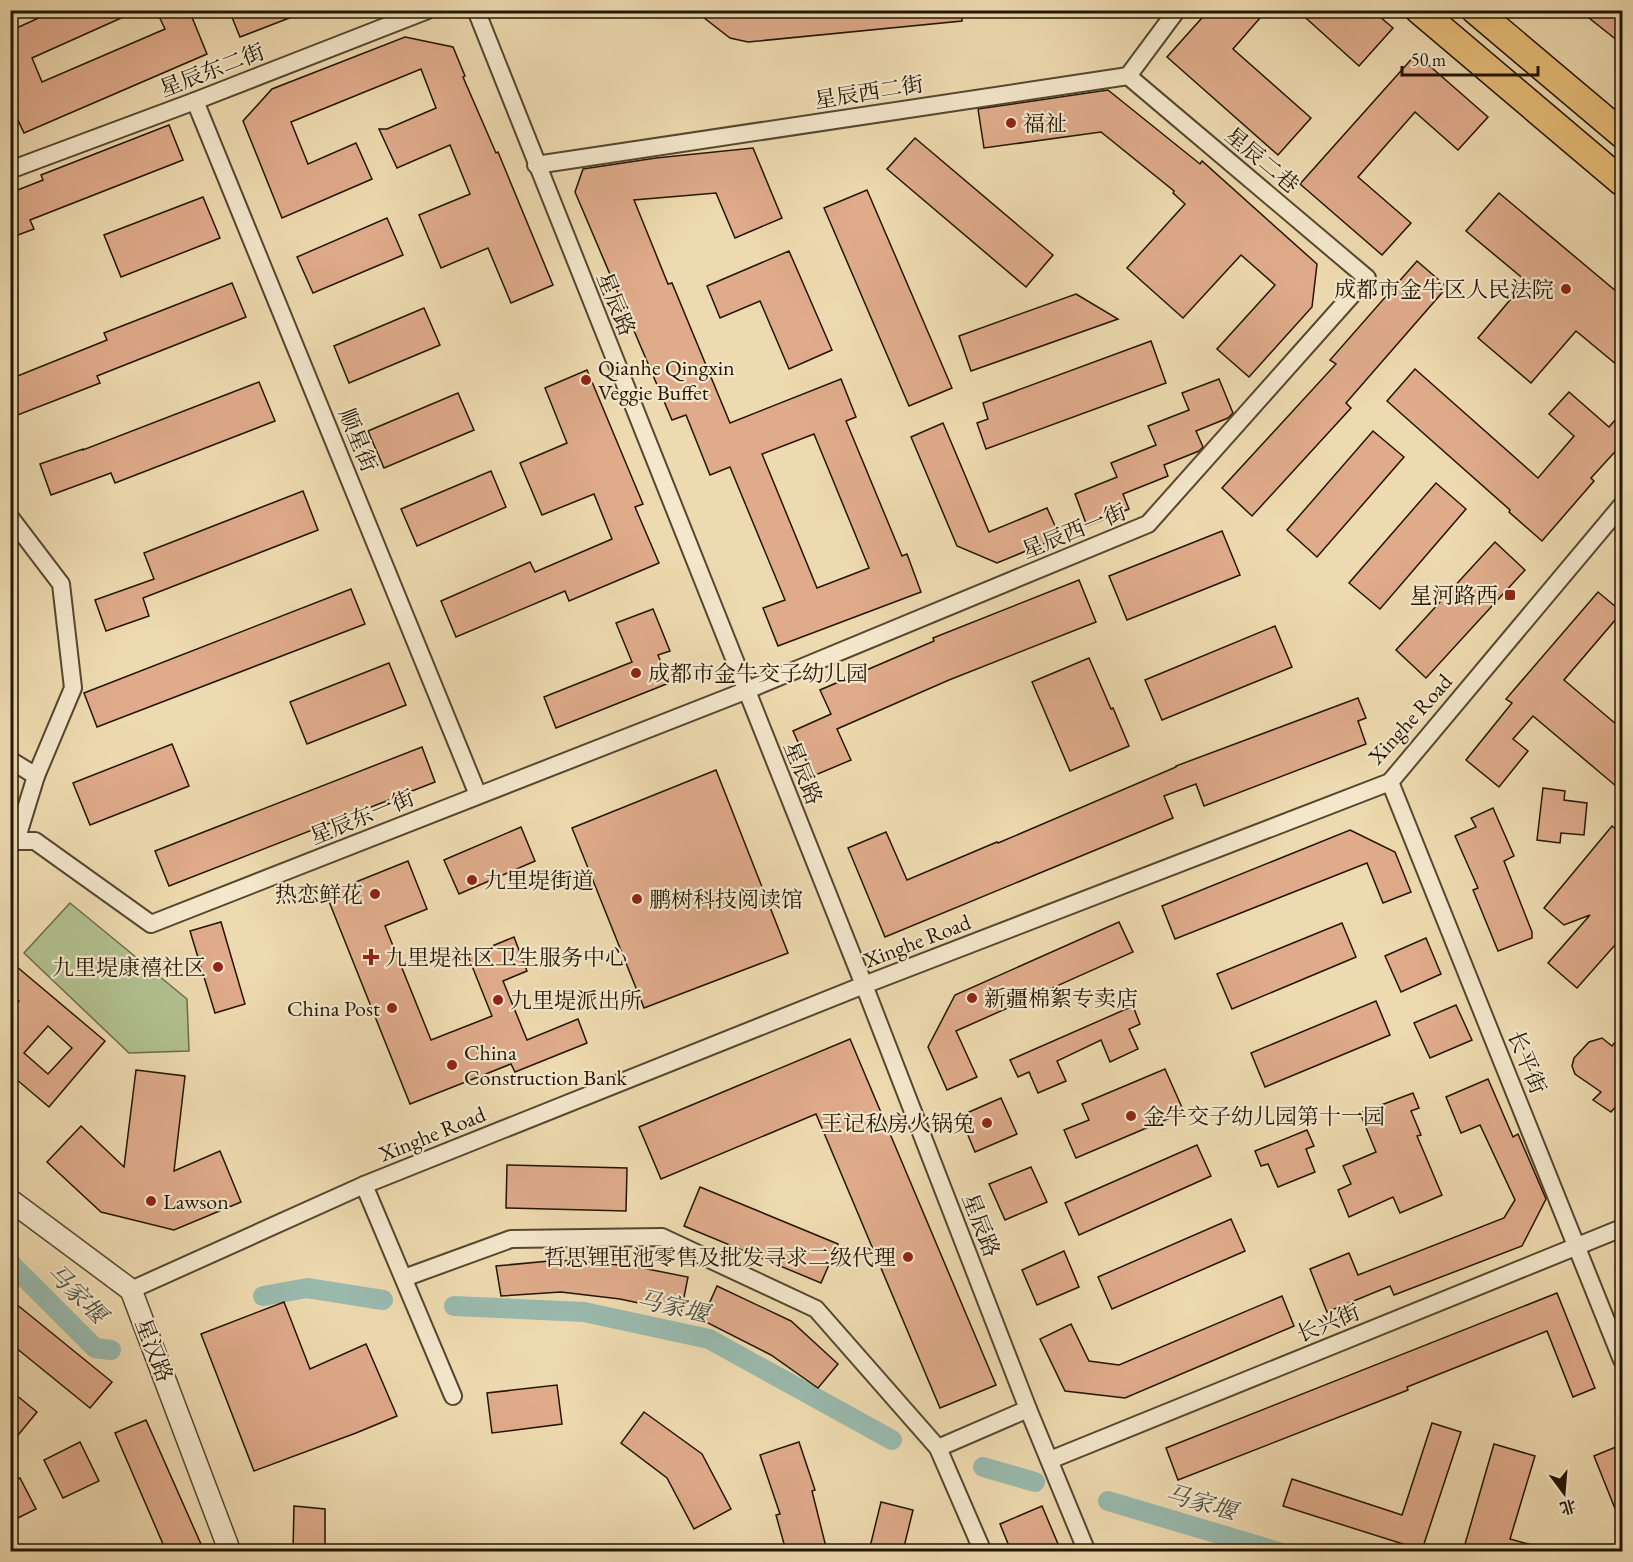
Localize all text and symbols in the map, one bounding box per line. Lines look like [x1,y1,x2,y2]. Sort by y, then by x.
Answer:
street label: 星辰东二街 [155,37,269,103]
scale bar [1402,39,1538,77]
text: 50 m [1411,48,1446,71]
street label: 星辰西二街 [812,69,926,115]
place label: 福祉 [1023,109,1067,138]
marker: 福祉 [1004,116,1018,130]
street label: 星辰二巷 [1219,121,1305,199]
street label: 星辰路 [590,268,642,340]
place label: 成都市金牛区人民法院 [1334,275,1554,304]
marker: 成都市金牛区人民法院 [1559,282,1573,296]
place label: Qianhe Qingxin Veggie Buffet [598,353,735,407]
marker: Qianhe Qingxin Veggie Buffet [579,373,593,387]
street label: 顺星街 [332,404,384,476]
street label: 星辰西一街 [1018,497,1130,565]
place label: 星河路西 [1410,581,1498,610]
marker: 星河路西 [1503,588,1517,602]
place label: 成都市金牛交子幼儿园 [648,659,868,688]
marker: 成都市金牛交子幼儿园 [629,666,643,680]
street label: Xinghe Road [1361,667,1459,771]
street label: 星辰路 [777,737,829,809]
street label: 星辰东一街 [306,783,418,851]
place label: 九里堤街道 [484,866,594,895]
marker: 九里堤街道 [465,873,479,887]
place label: 热恋鲜花 [275,880,363,909]
place label: 鹏树科技阅读馆 [649,885,803,914]
marker: 热恋鲜花 [368,887,382,901]
marker: 鹏树科技阅读馆 [630,892,644,906]
street label: Xinghe Road [858,907,976,975]
place label: 九里堤社区卫生服务中心 [385,943,627,972]
marker: 九里堤社区卫生服务中心 [362,948,380,966]
place label: 九里堤康禧社区 [52,953,206,982]
marker: 九里堤康禧社区 [211,960,225,974]
place label: 新疆棉絮专卖店 [984,984,1138,1013]
place label: 九里堤派出所 [510,986,642,1015]
marker: 新疆棉絮专卖店 [965,991,979,1005]
marker: 九里堤派出所 [491,993,505,1007]
place label: China Post [287,994,380,1023]
marker: China Post [385,1001,399,1015]
street label: 长平街 [1501,1026,1553,1098]
place label: China Construction Bank [464,1038,628,1092]
marker: China Construction Bank [445,1058,459,1072]
street label: Xinghe Road [373,1099,490,1169]
place label: 金牛交子幼儿园第十一园 [1143,1102,1385,1131]
place label: 王记私房火锅兔 [821,1109,975,1138]
marker: 金牛交子幼儿园第十一园 [1124,1109,1138,1123]
marker: 王记私房火锅兔 [980,1116,994,1130]
place label: Lawson [163,1187,229,1216]
street label: 星辰路 [956,1189,1006,1261]
marker: Lawson [144,1194,158,1208]
place label: 哲思锂电池零售及批发寻求二级代理 [544,1243,896,1272]
marker: 哲思锂电池零售及批发寻求二级代理 [901,1250,915,1264]
water label: 马家堰 [41,1257,116,1332]
water label: 马家堰 [634,1283,715,1330]
street label: 长兴街 [1292,1297,1364,1349]
street label: 星汉路 [129,1314,179,1386]
north arrow [1534,1463,1594,1523]
water label: 马家堰 [1162,1477,1244,1528]
text: 北 [1557,1495,1579,1519]

